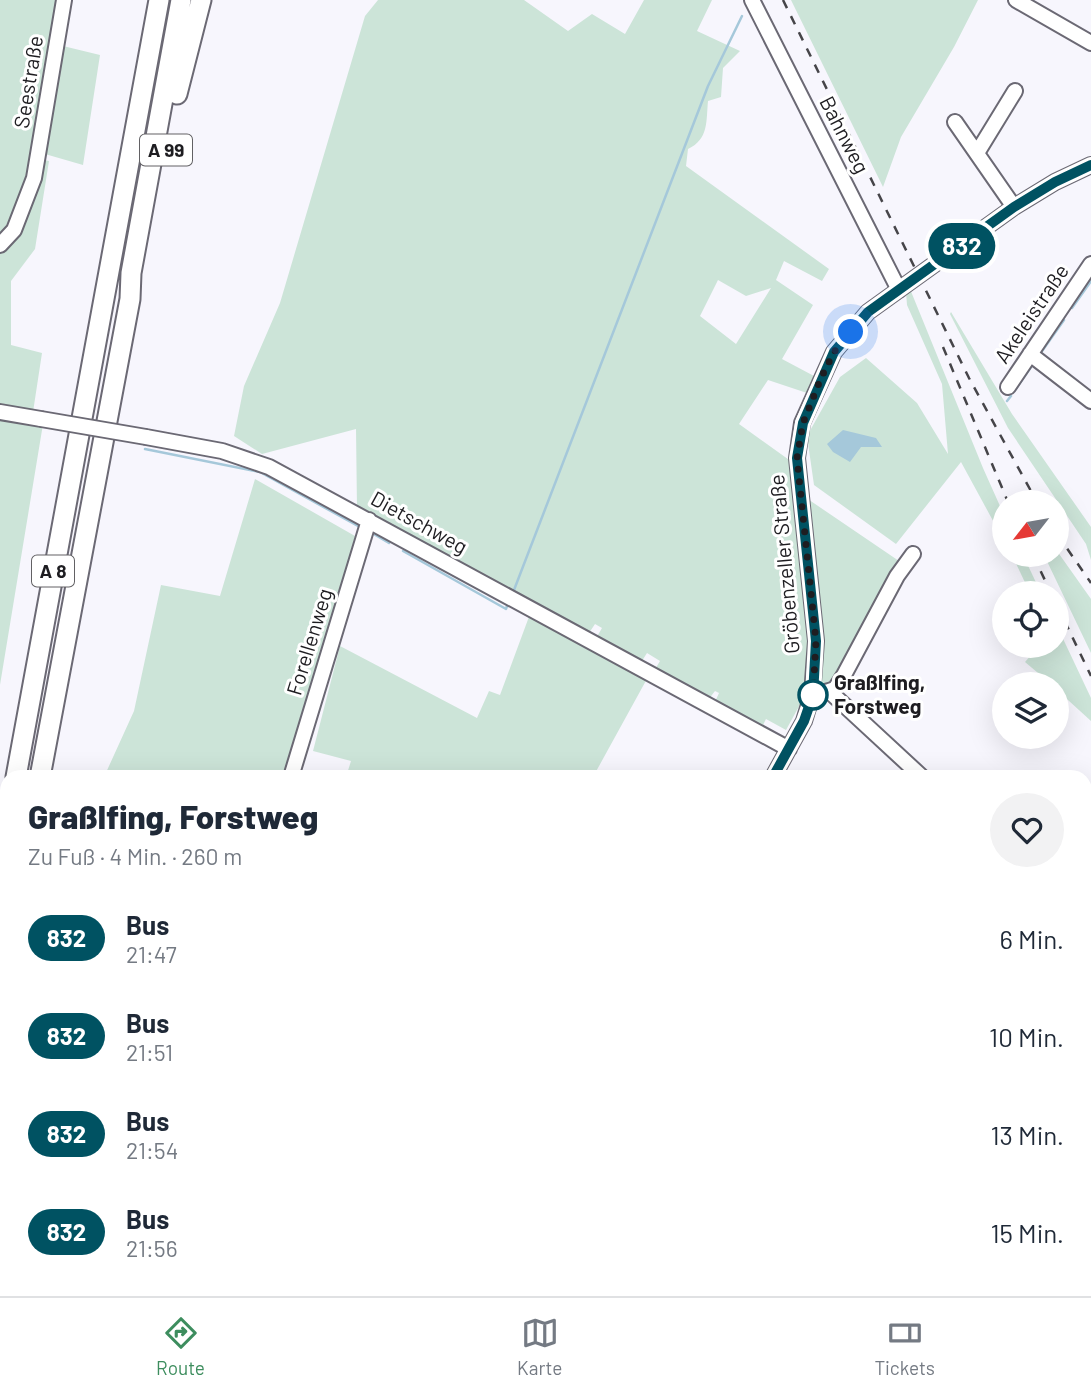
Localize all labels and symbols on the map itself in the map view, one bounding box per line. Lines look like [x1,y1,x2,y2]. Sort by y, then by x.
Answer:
street label: Seestraße [8,34,47,130]
street label: Bahnweg [815,91,875,177]
road number: A 99 [140,134,192,166]
line badge: 832 [922,223,1002,269]
street label: Akeleistraße [988,259,1073,368]
your location [833,314,868,349]
street label: Gröbenzeller Straße [763,473,804,655]
street label: Dietschweg [367,485,472,558]
north arrow [992,490,1069,567]
road number: A 8 [32,556,74,586]
street label: Forellenweg [280,585,337,698]
place label: Graßlfing, Forstweg [834,669,925,718]
marker: Graßlfing, Forstweg [798,680,828,710]

